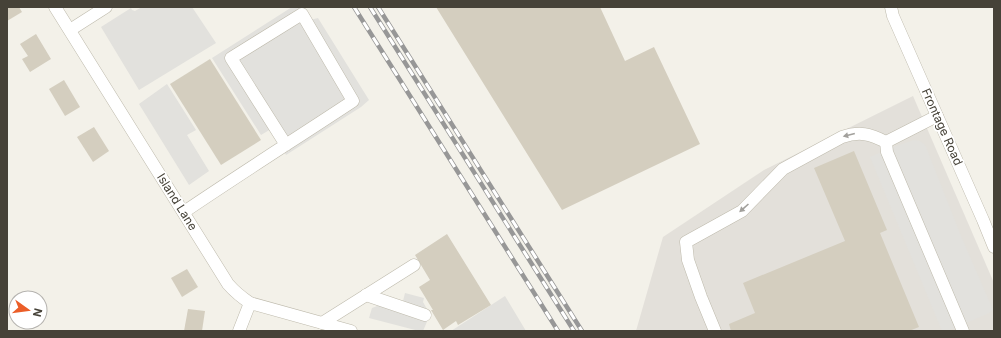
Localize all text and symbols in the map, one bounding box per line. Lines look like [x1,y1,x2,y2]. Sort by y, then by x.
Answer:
street label: Frontage Road [919,86,966,168]
one-way arrow [843,132,855,138]
street label: Island Lane [154,170,201,233]
one-way arrow [739,204,749,213]
north arrow [8,290,48,330]
text: N [30,307,46,318]

